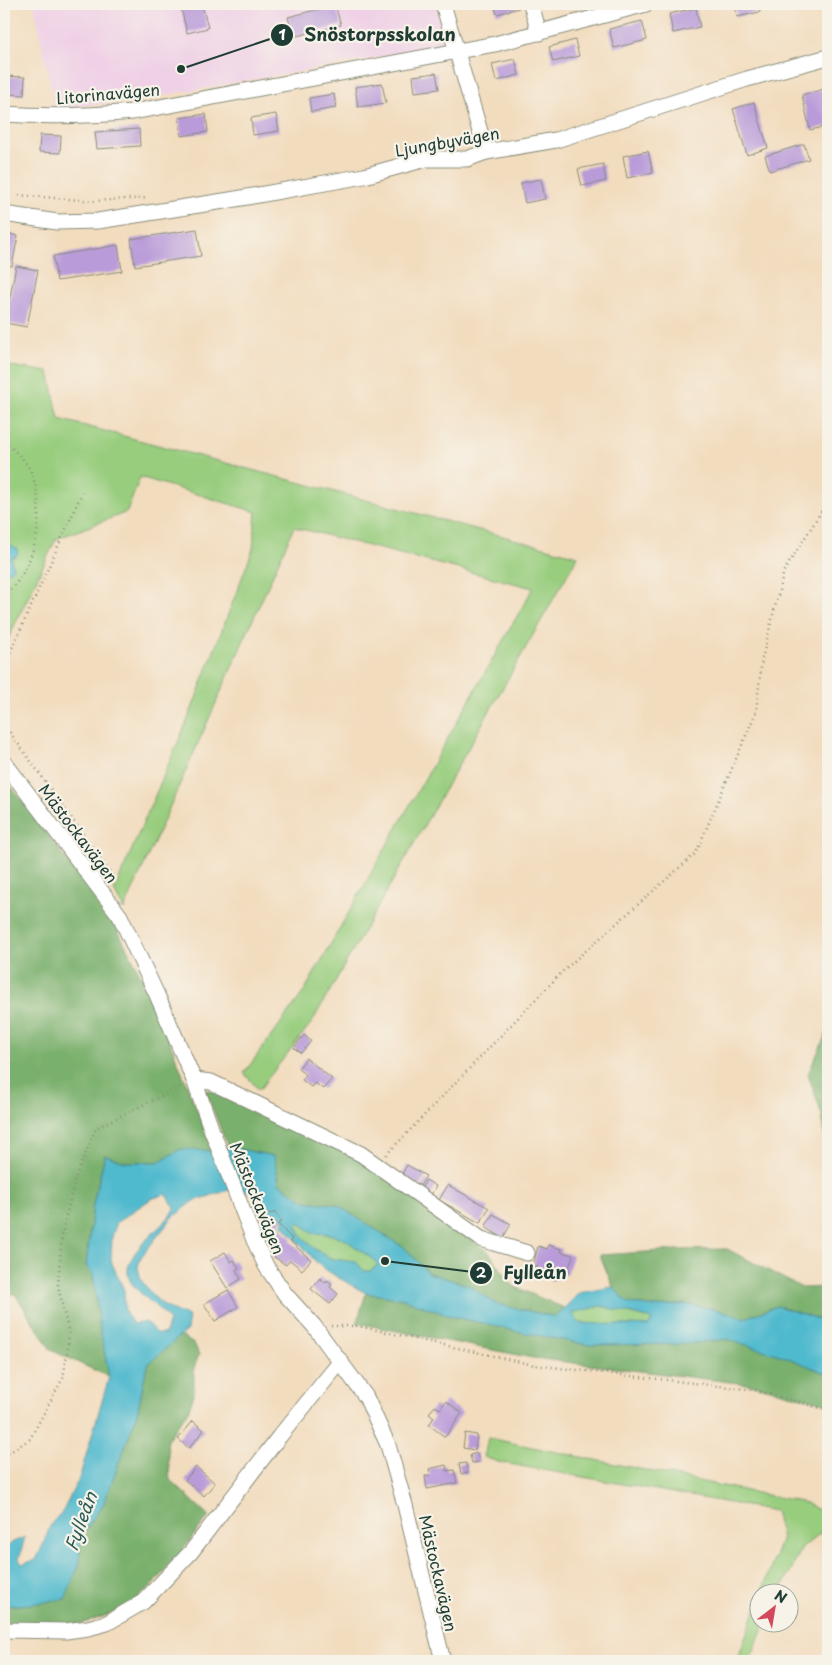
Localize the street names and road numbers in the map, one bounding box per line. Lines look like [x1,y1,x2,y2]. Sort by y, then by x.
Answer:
street label: Litorinavägen [55,77,161,109]
street label: Ljungbyvägen [393,120,501,162]
street label: Mästockavägen [34,778,124,888]
street label: Mästockavägen [225,1138,291,1258]
street label: Mästockavägen [414,1512,464,1634]

